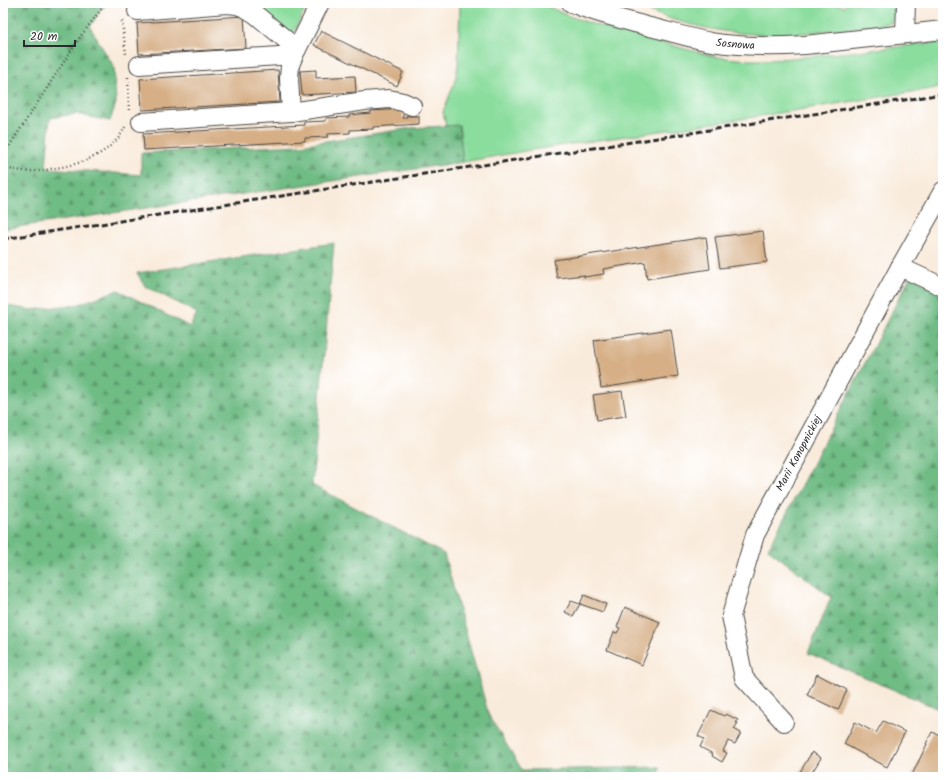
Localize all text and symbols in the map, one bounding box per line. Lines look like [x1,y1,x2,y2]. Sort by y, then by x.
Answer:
scale bar [24,22,75,48]
text: 20 m [30,27,58,46]
street label: Sosnowa [715,34,755,55]
street label: Marii Konopnickiej [771,411,828,495]

